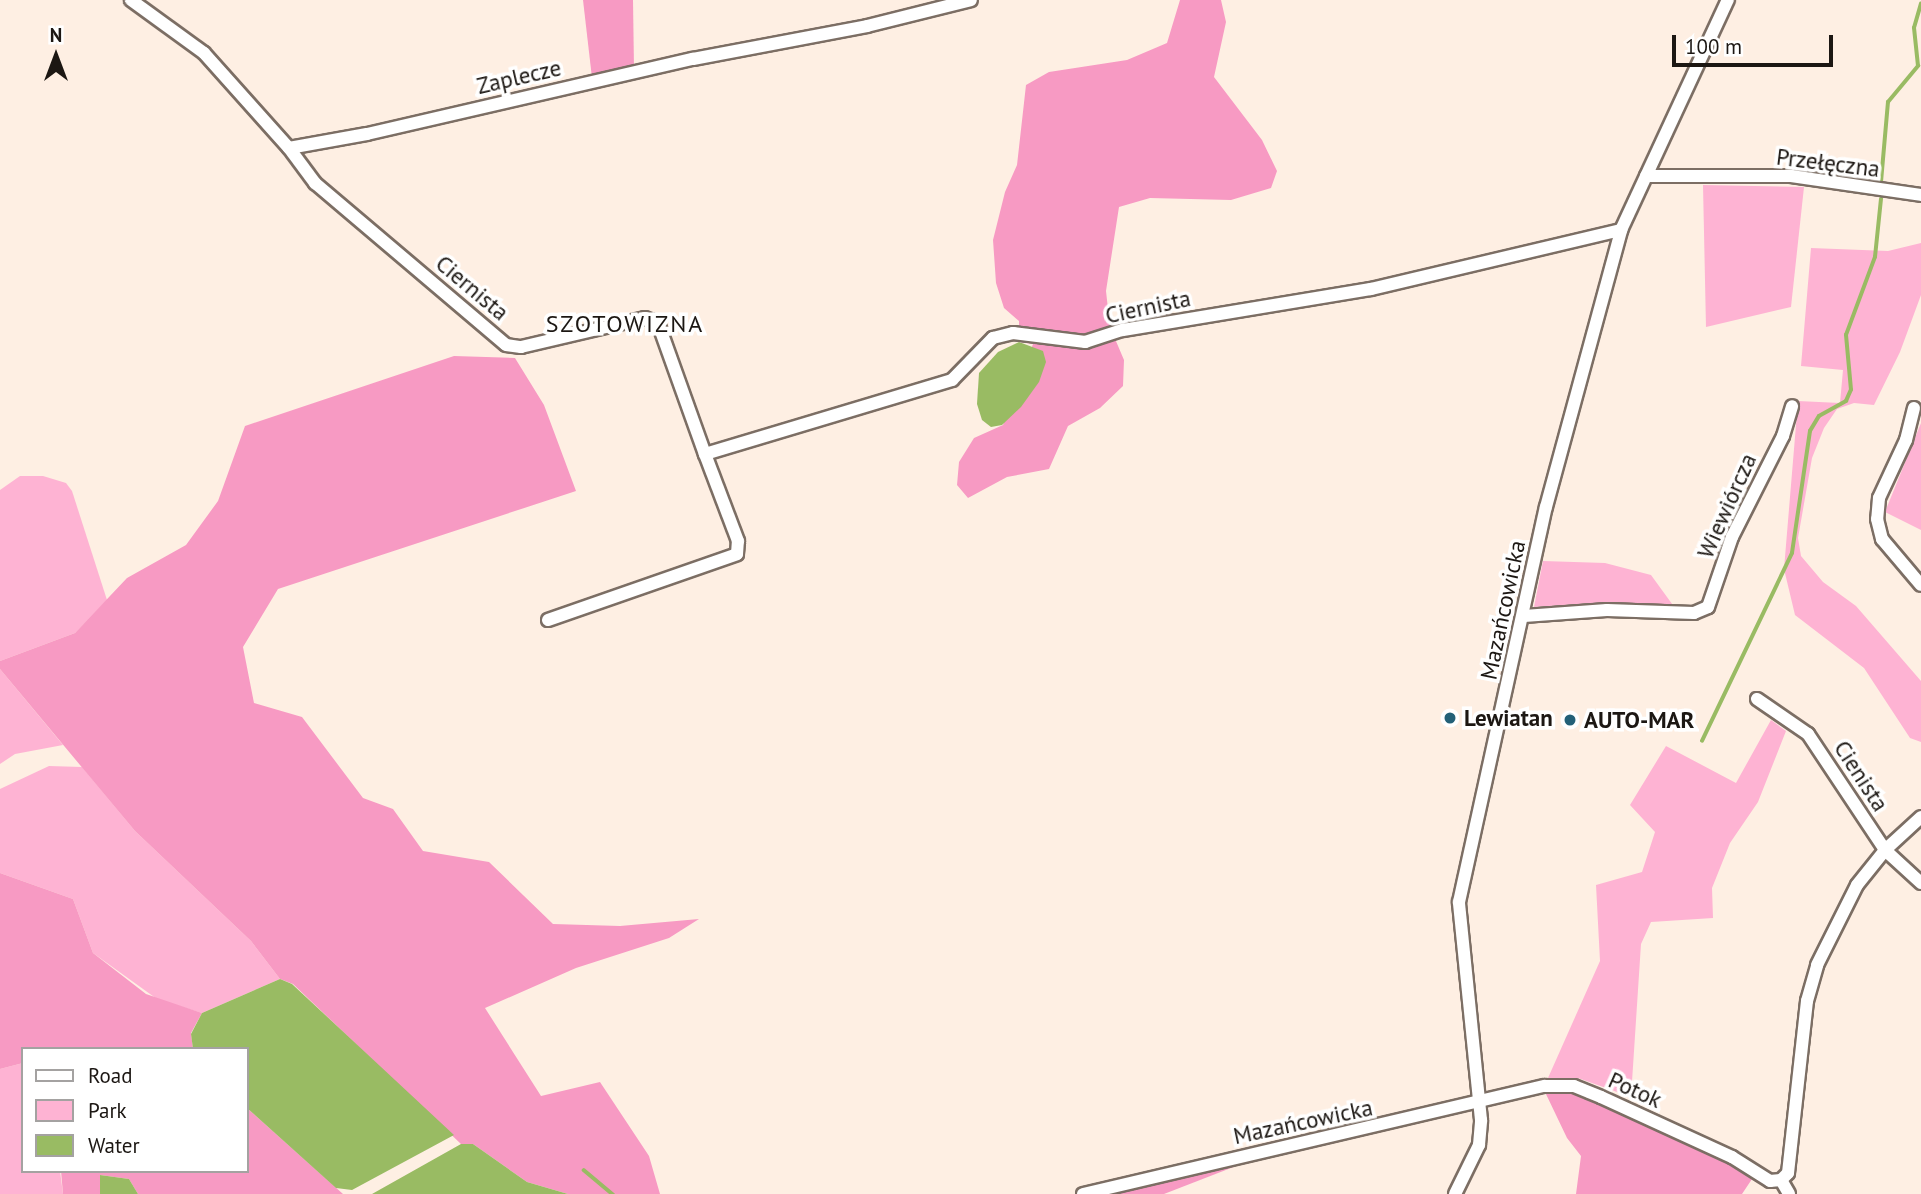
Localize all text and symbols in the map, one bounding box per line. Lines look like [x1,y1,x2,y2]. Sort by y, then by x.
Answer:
north arrow [21,21,91,91]
scale bar [1676,21,1837,65]
text: N [50,23,62,47]
text: 100 m [1685,33,1742,60]
street label: Zaplecze [474,54,564,100]
street label: Przełęczna [1775,143,1881,183]
street label: Ciernista [430,250,514,326]
street label: Ciernista [1103,285,1193,329]
district label: SZOTOWIZNA [547,310,703,338]
street label: Wiewiórcza [1692,449,1762,563]
street label: Mazańcowicka [1475,538,1531,682]
place label: Lewiatan [1464,704,1553,732]
place label: AUTO-MAR [1584,706,1694,734]
marker: Lewiatan [1442,710,1458,726]
marker: AUTO-MAR [1562,712,1578,728]
street label: Cienista [1828,736,1894,816]
legend [21,1047,248,1173]
text: Road [88,1062,132,1089]
street label: Potok [1604,1066,1666,1114]
street label: Mazańcowicka [1231,1094,1375,1150]
text: Park [88,1097,127,1124]
text: Water [88,1132,140,1159]

